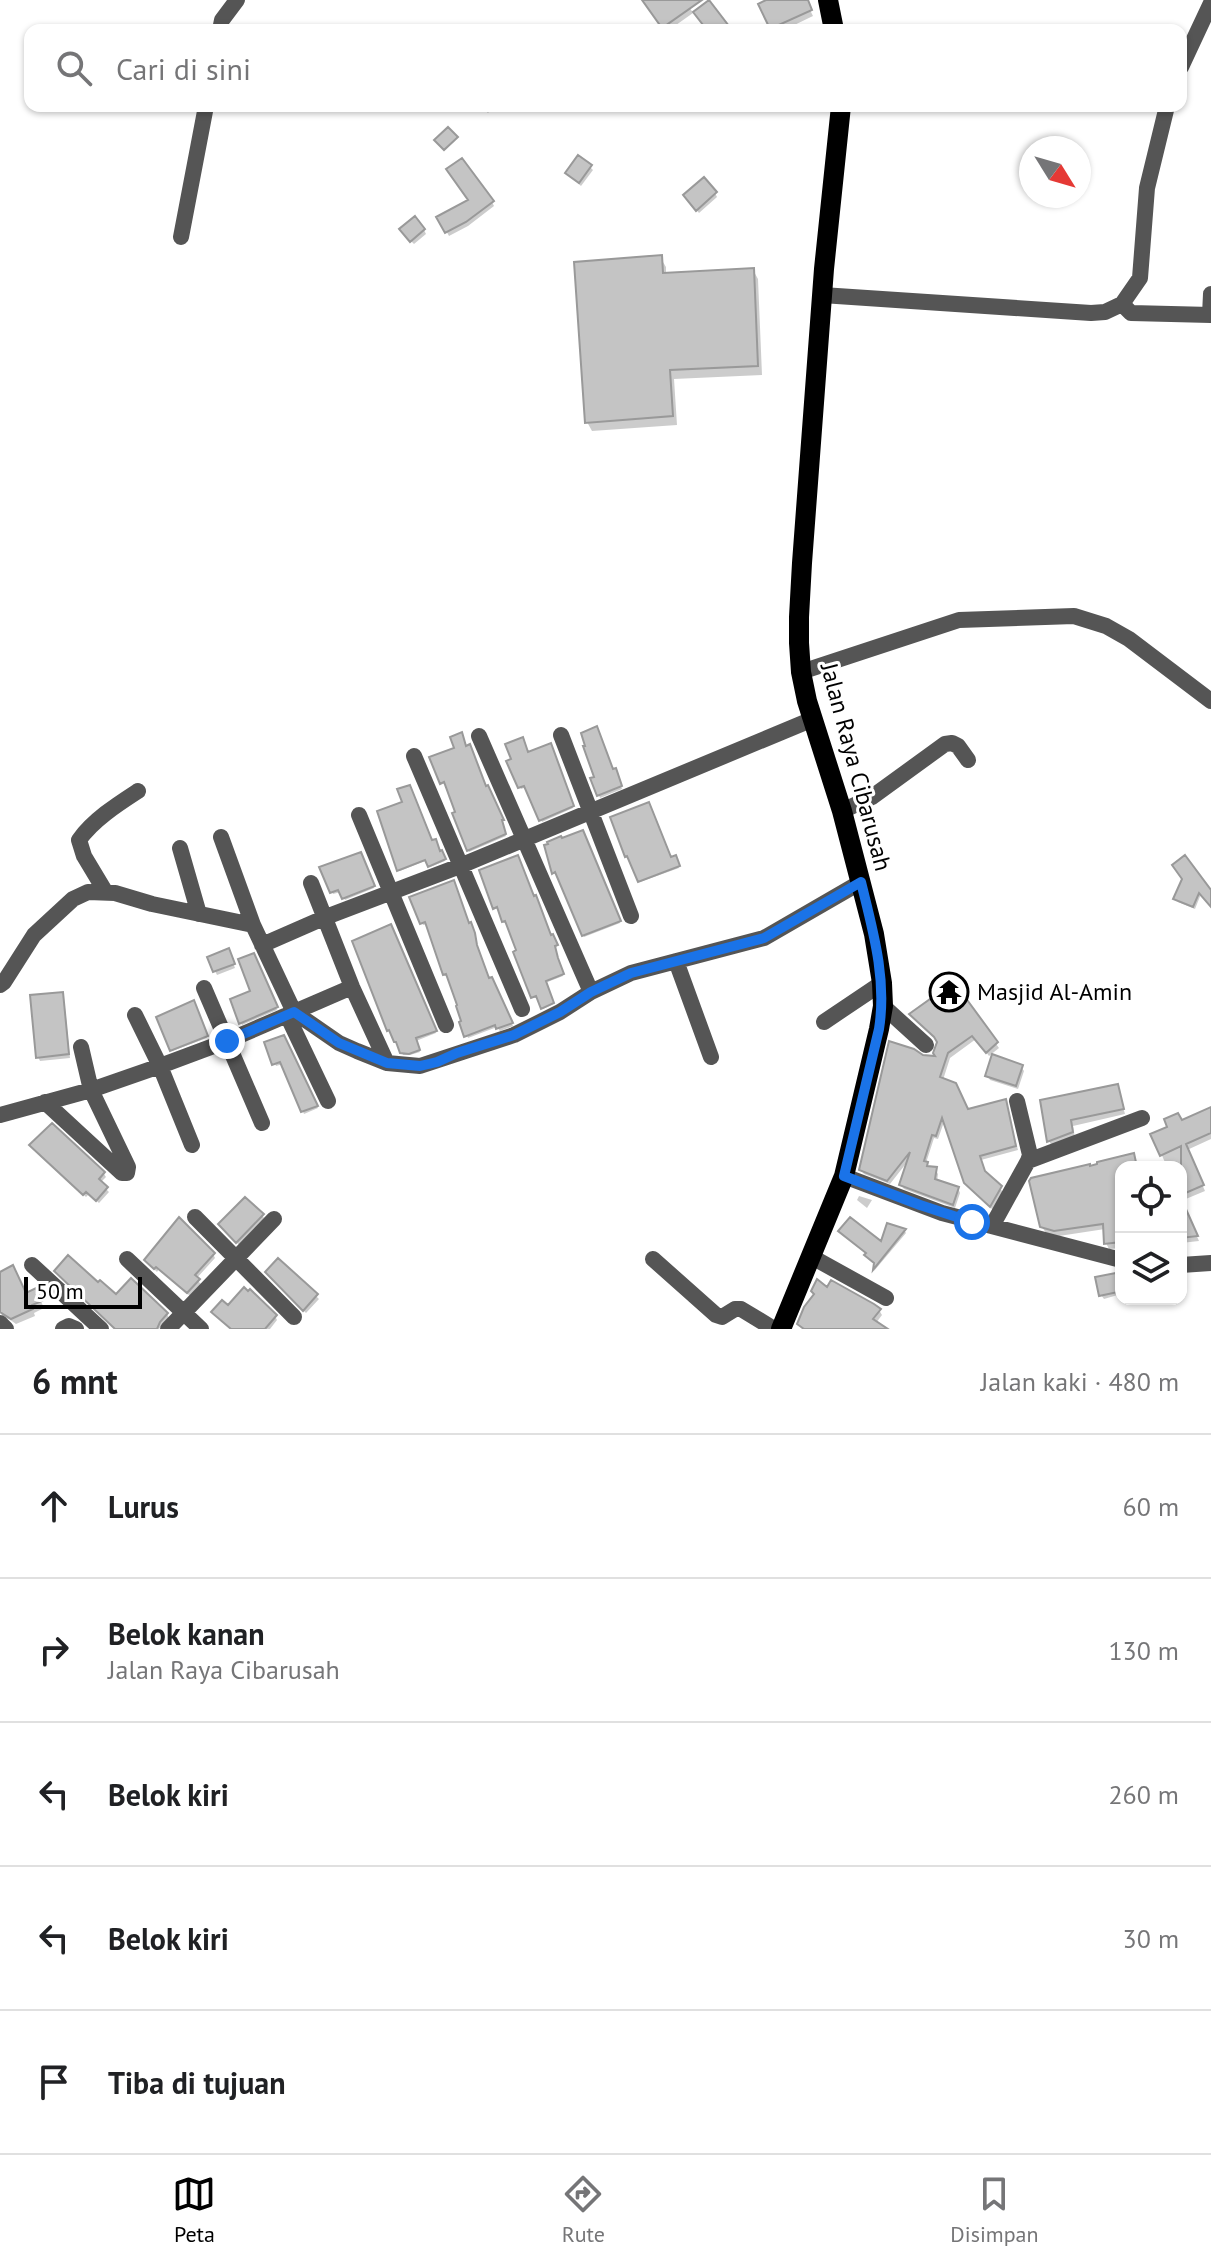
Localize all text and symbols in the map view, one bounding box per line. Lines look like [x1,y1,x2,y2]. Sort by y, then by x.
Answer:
search box [24,24,1187,112]
icon: search [52,46,96,90]
text: Cari di sini [116,49,251,88]
north arrow [1019,136,1091,208]
street label: Jalan Raya Cibarusah [814,659,899,874]
temple icon: Masjid Al-Amin [928,971,970,1013]
place label: Masjid Al-Amin [977,976,1132,1007]
route end [209,1023,245,1059]
map controls [1115,1161,1187,1305]
button: locate [1115,1161,1187,1233]
route start [954,1204,990,1240]
button: layers [1115,1233,1187,1305]
scale bar [24,1273,142,1309]
text: 50 m [36,1277,84,1305]
text: 6 mnt [32,1359,118,1403]
text: Jalan kaki · 480 m [981,1365,1179,1398]
icon: ahead [32,1484,76,1528]
text: Lurus [108,1487,179,1526]
text: 60 m [1123,1490,1179,1523]
text: Belok kanan [108,1614,265,1653]
icon: right [32,1628,76,1672]
text: 130 m [1108,1634,1179,1667]
text: Jalan Raya Cibarusah [108,1653,340,1686]
icon: left [32,1772,76,1816]
text: Belok kiri [108,1775,229,1814]
text: 260 m [1108,1778,1179,1811]
icon: left [32,1916,76,1960]
text: Belok kiri [108,1919,229,1958]
text: 30 m [1123,1922,1179,1955]
icon: arrive [32,2060,76,2104]
text: Tiba di tujuan [108,2063,286,2102]
tab: Peta [172,2172,216,2248]
tab: Rute [561,2172,605,2248]
tab: Disimpan [950,2172,1039,2248]

